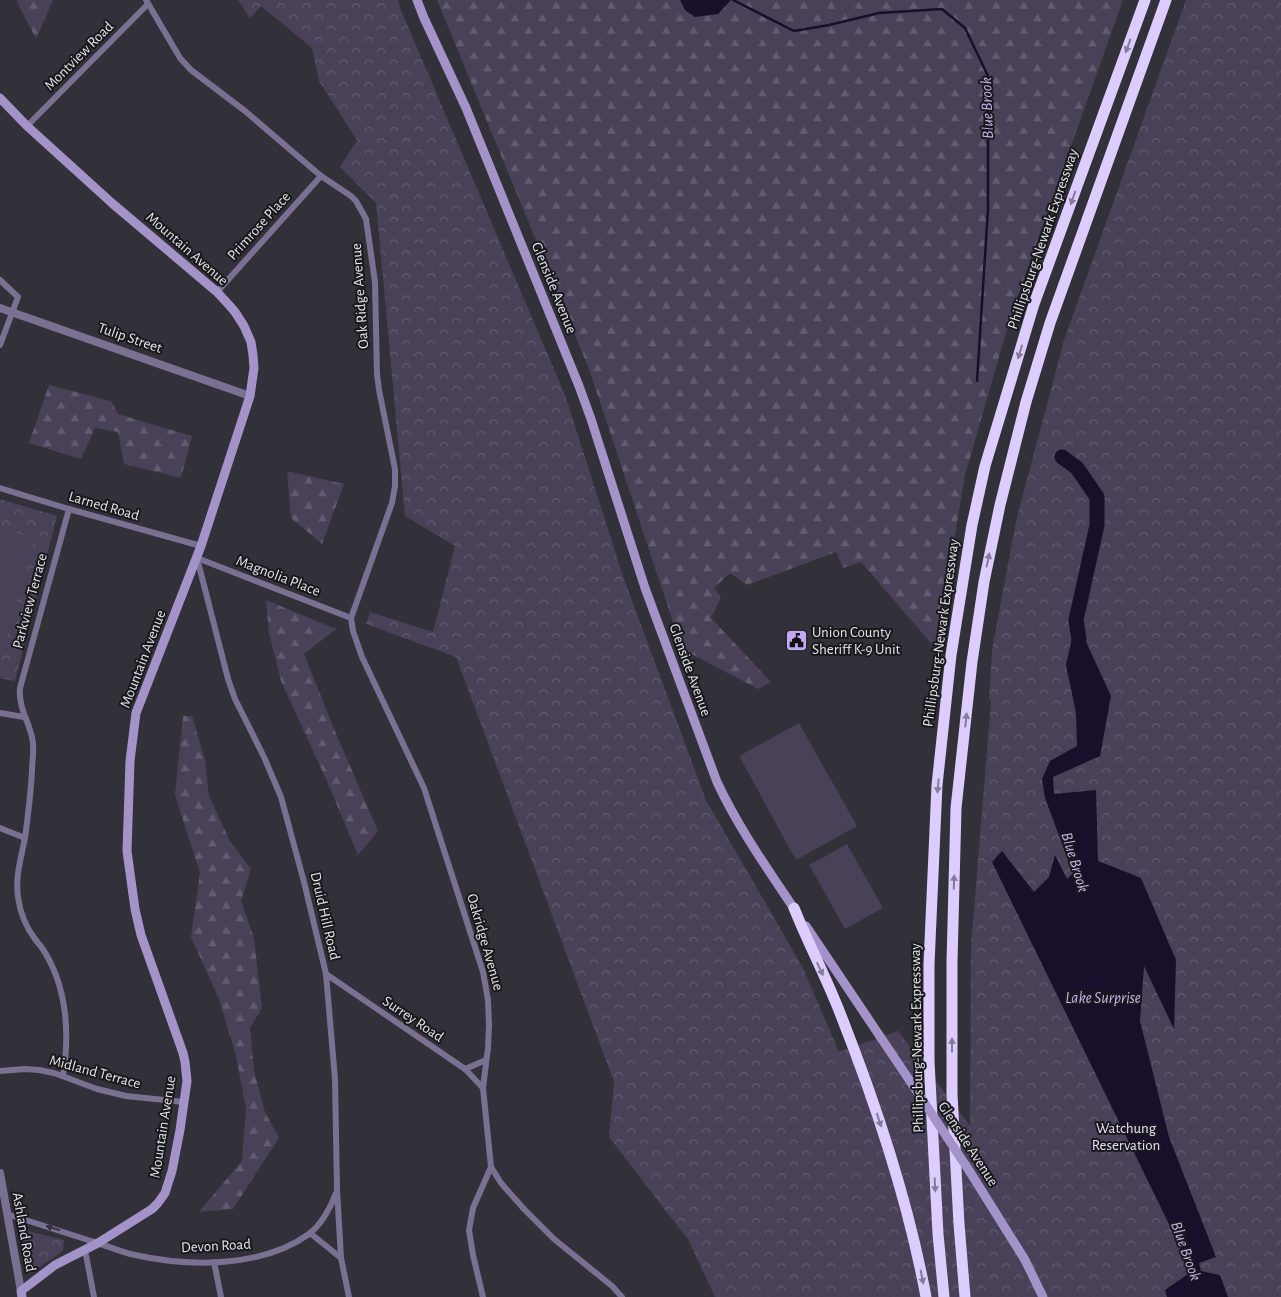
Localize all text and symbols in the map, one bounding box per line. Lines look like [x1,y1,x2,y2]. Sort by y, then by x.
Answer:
street label: Montview Road [42,19,116,93]
one-way arrow [1124,39,1132,54]
water label: Blue Brook [978,77,996,139]
street label: Phillipsburg-Newark Expressway [1005,146,1081,331]
street label: Primrose Place [225,189,293,263]
one-way arrow [1069,191,1076,206]
street label: Mountain Avenue [143,209,231,289]
street label: Glenside Avenue [529,240,579,336]
street label: Oak Ridge Avenue [349,243,371,349]
street label: Tulip Street [96,320,164,356]
one-way arrow [1015,345,1023,360]
street label: Larned Road [67,489,141,523]
street label: Phillipsburg-Newark Expressway [920,537,962,728]
one-way arrow [985,551,993,567]
street label: Parkview Terrace [10,552,50,650]
street label: Magnolia Place [234,553,322,599]
street label: Mountain Avenue [117,608,169,710]
street label: Glenside Avenue [666,622,714,718]
place label: Union County Sheriff K-9 Unit [812,625,901,657]
public building icon: Union County Sheriff K-9 Unit [784,629,808,653]
one-way arrow [962,712,970,728]
one-way arrow [933,778,941,794]
water label: Blue Brook [1058,830,1092,894]
street label: Druid Hill Road [308,871,342,962]
one-way arrow [950,874,958,890]
street label: Oakridge Avenue [464,892,506,992]
street label: Phillipsburg-Newark Expressway [908,942,926,1133]
one-way arrow [816,961,825,976]
water label: Lake Surprise [1065,990,1141,1007]
street label: Surrey Road [380,993,446,1045]
one-way arrow [948,1037,956,1053]
street label: Midland Terrace [48,1053,142,1091]
street label: Mountain Avenue [148,1075,179,1179]
street label: Glenside Avenue [935,1099,1001,1189]
one-way arrow [875,1113,883,1128]
park label: Watchung Reservation [1092,1121,1160,1153]
one-way arrow [932,1177,940,1193]
street label: Ashland Road [10,1191,38,1273]
water label: Blue Brook [1168,1219,1204,1283]
one-way arrow [45,1224,60,1232]
street label: Devon Road [181,1237,252,1255]
one-way arrow [918,1269,926,1285]

